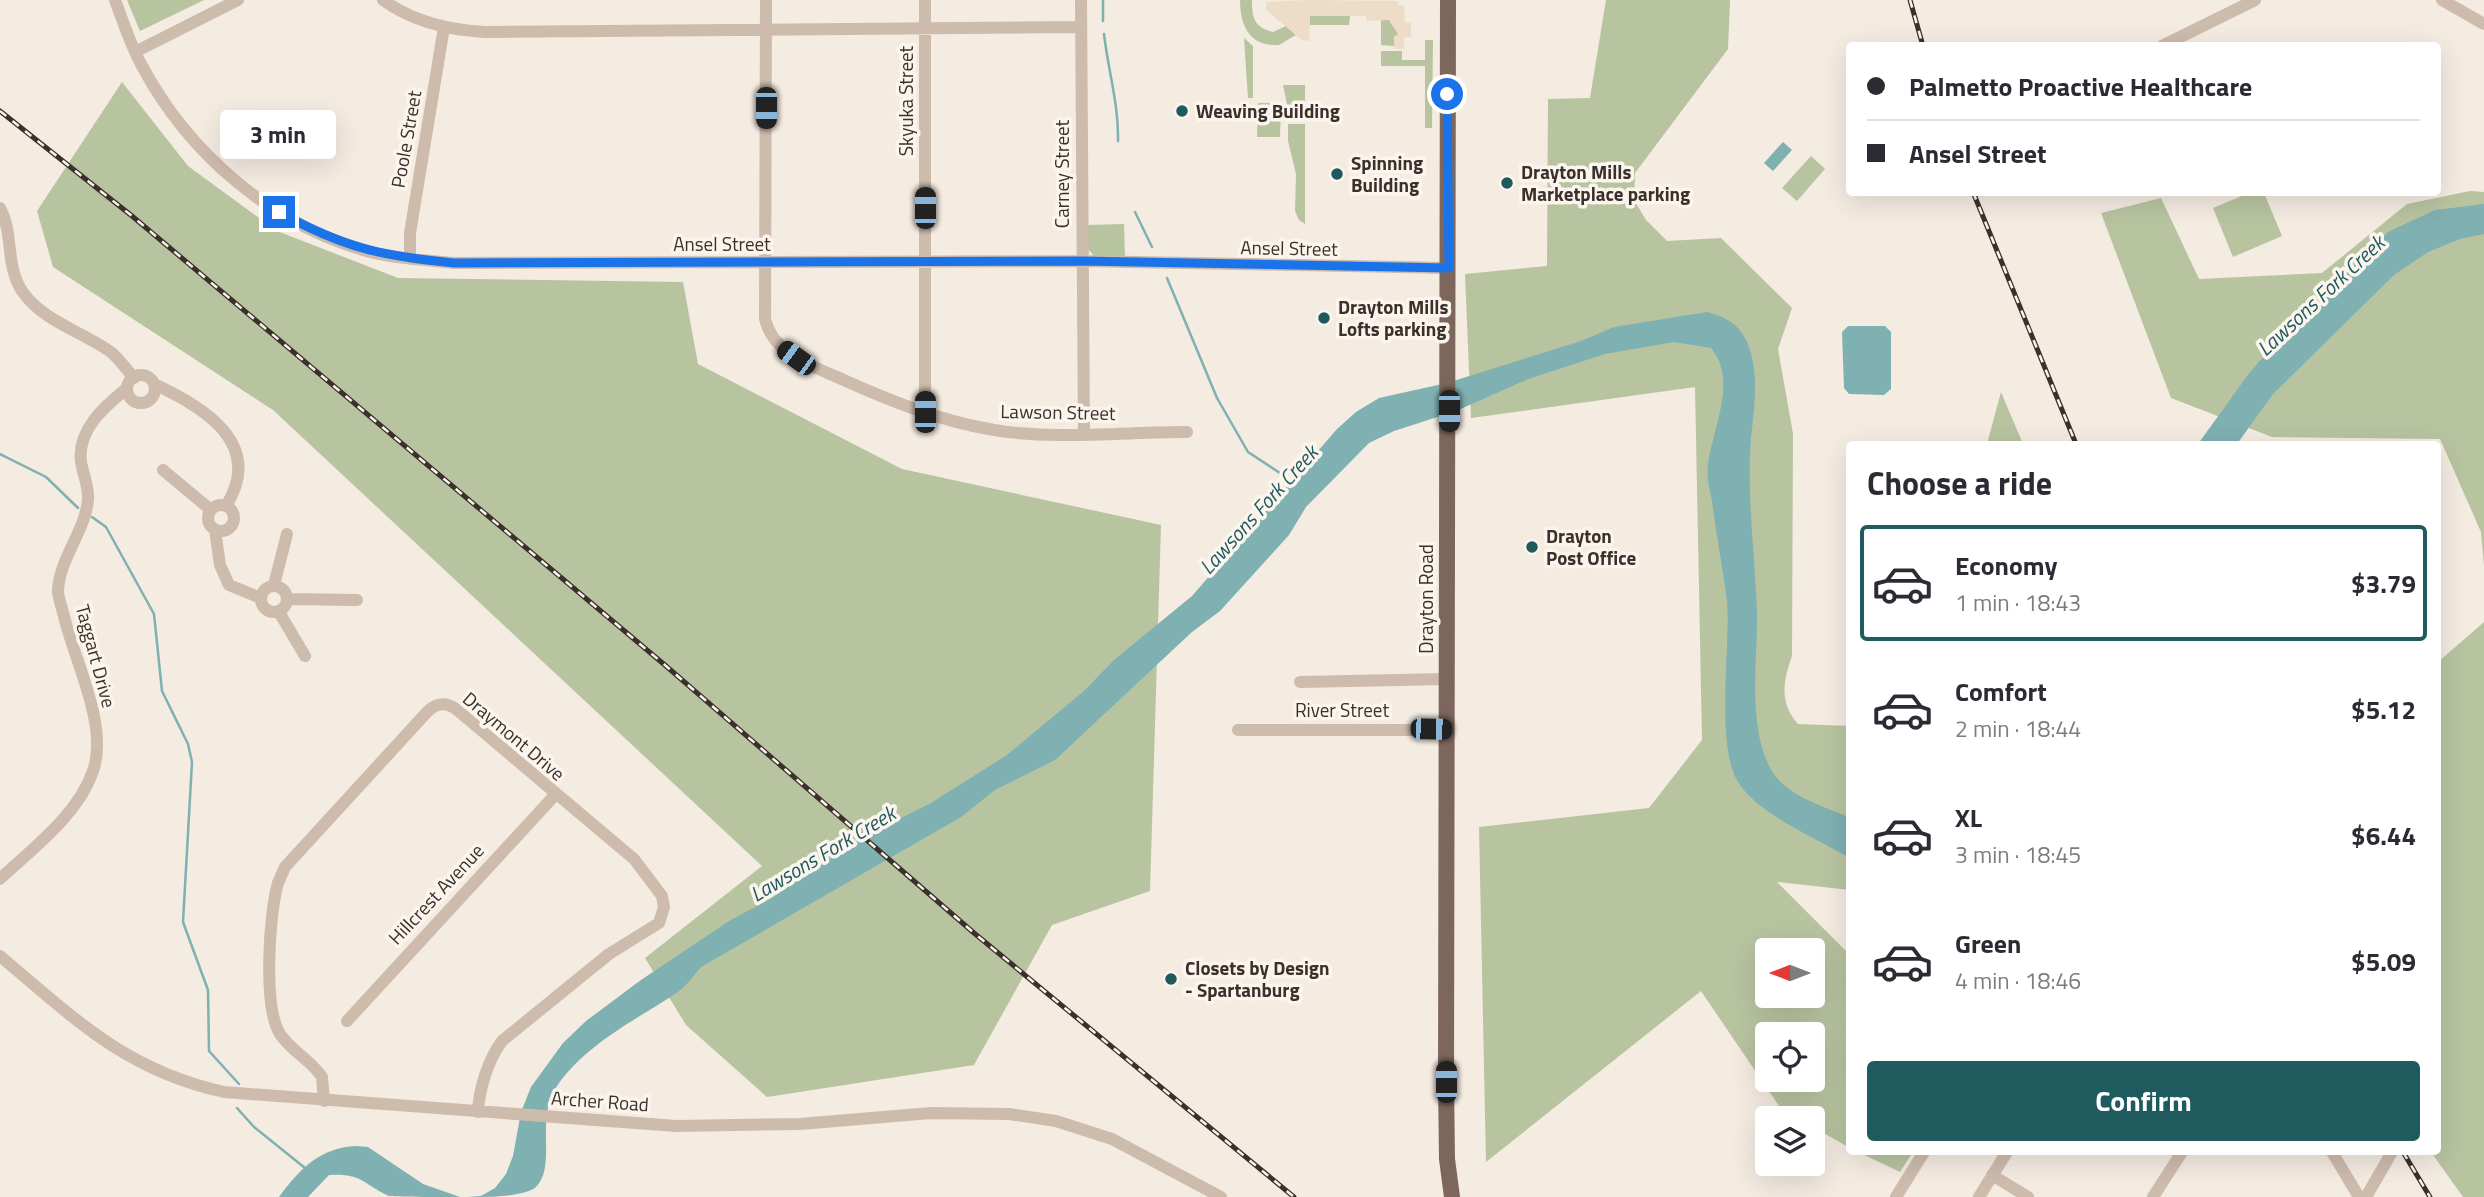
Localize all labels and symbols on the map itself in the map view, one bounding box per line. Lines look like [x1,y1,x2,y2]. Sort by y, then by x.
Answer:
street label: Skyuka Street [891,45,920,156]
route start [1431,78,1463,110]
car [756,87,777,129]
street label: Poole Street [383,88,428,190]
place label: Weaving Building [1196,96,1340,125]
marker: Weaving Building [1174,103,1190,119]
callout: 3 min [221,110,337,160]
street label: Carney Street [1047,119,1076,228]
place label: Spinning Building [1351,148,1423,199]
place label: Drayton Mills Marketplace parking [1521,157,1690,208]
marker: Spinning Building [1329,166,1345,182]
marker: Drayton Mills Marketplace parking [1499,175,1515,191]
car [915,187,936,229]
route end [263,196,295,228]
water label: Lawsons Fork Creek [2249,226,2393,363]
street label: Ansel Street [673,229,771,258]
street label: Ansel Street [1240,232,1338,263]
place label: Drayton Mills Lofts parking [1338,292,1448,343]
marker: Drayton Mills Lofts parking [1316,310,1332,326]
car [773,337,820,379]
car [1439,390,1460,432]
car [915,391,936,433]
street label: Lawson Street [1000,396,1116,427]
water label: Lawsons Fork Creek [1191,435,1327,581]
place label: Drayton Post Office [1546,521,1637,572]
marker: Drayton Post Office [1524,539,1540,555]
street label: Drayton Road [1411,544,1440,654]
street label: Taggart Drive [69,601,124,711]
street label: Draymont Drive [457,684,572,787]
street label: River Street [1295,695,1389,724]
car [1410,718,1453,740]
water label: Lawsons Fork Creek [744,796,904,909]
street label: Hillcrest Avenue [381,837,490,951]
north arrow [1755,938,1825,1008]
place label: Closets by Design - Spartanburg [1185,953,1329,1004]
marker: Closets by Design - Spartanburg [1163,971,1179,987]
car [1436,1061,1457,1103]
street label: Archer Road [550,1083,650,1118]

